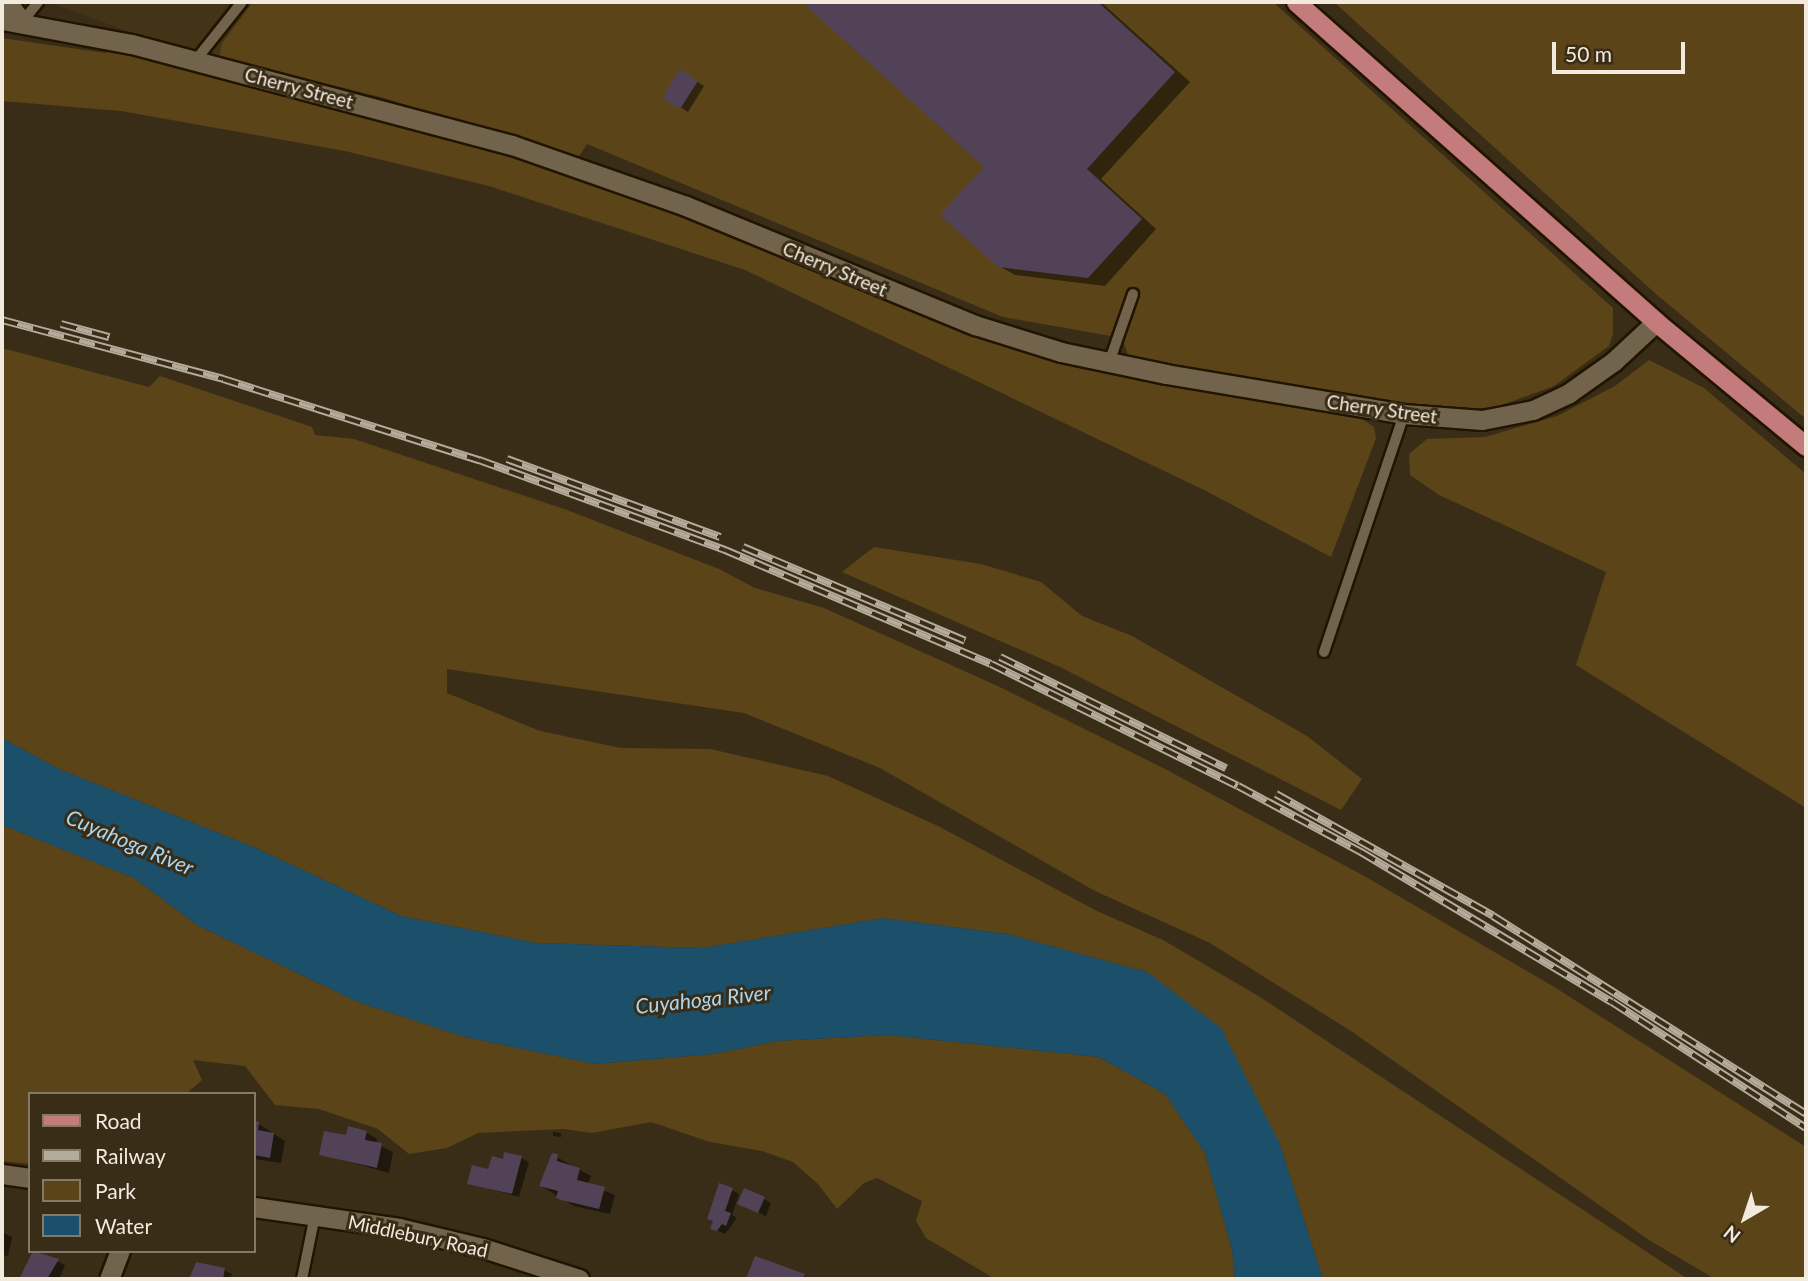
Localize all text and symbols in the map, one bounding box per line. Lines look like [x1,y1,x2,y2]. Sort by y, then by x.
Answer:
scale bar [1556,28,1689,72]
text: 50 m [1565,41,1612,66]
street label: Cherry Street [242,63,356,113]
street label: Cherry Street [779,237,891,301]
street label: Cherry Street [1325,390,1439,428]
water label: Cuyahoga River [63,804,197,880]
water label: Cuyahoga River [634,979,772,1019]
legend [28,1092,256,1253]
text: Road [95,1108,142,1133]
text: Railway [95,1143,166,1168]
text: Park [95,1178,136,1203]
north arrow [1710,1183,1780,1253]
street label: Middlebury Road [346,1210,490,1262]
text: Water [95,1213,152,1238]
text: N [1719,1221,1744,1248]

